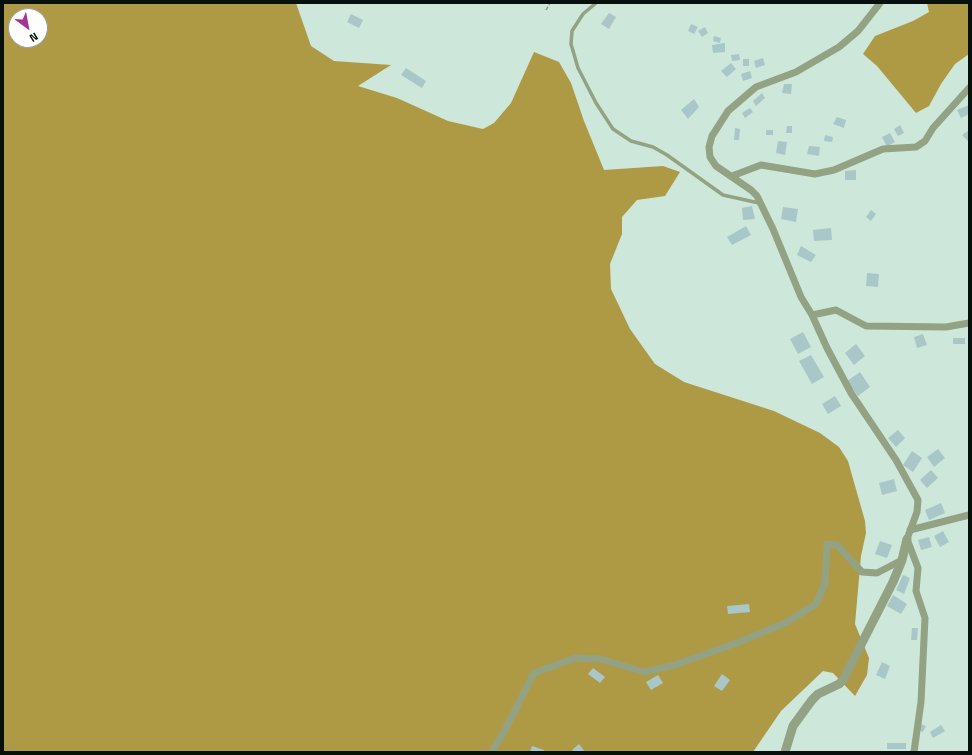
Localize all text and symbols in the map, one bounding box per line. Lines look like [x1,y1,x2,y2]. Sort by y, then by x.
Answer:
north arrow [8,8,48,48]
text: N [26,29,41,46]

